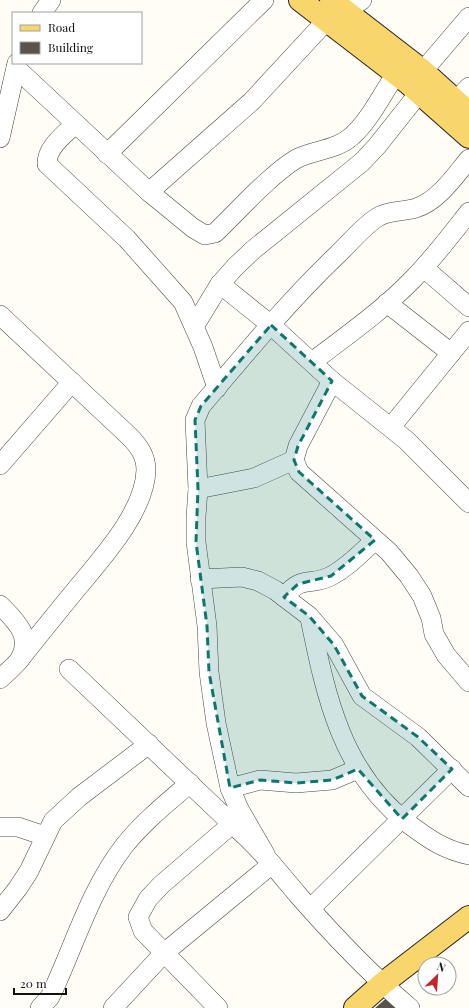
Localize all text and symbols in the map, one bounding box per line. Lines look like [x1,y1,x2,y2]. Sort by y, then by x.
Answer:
legend [12,12,142,64]
text: Road [48,19,75,35]
text: Building [48,39,94,55]
north arrow [417,956,457,996]
text: N [435,958,448,975]
scale bar [14,970,66,996]
text: 20 m [20,975,47,991]

